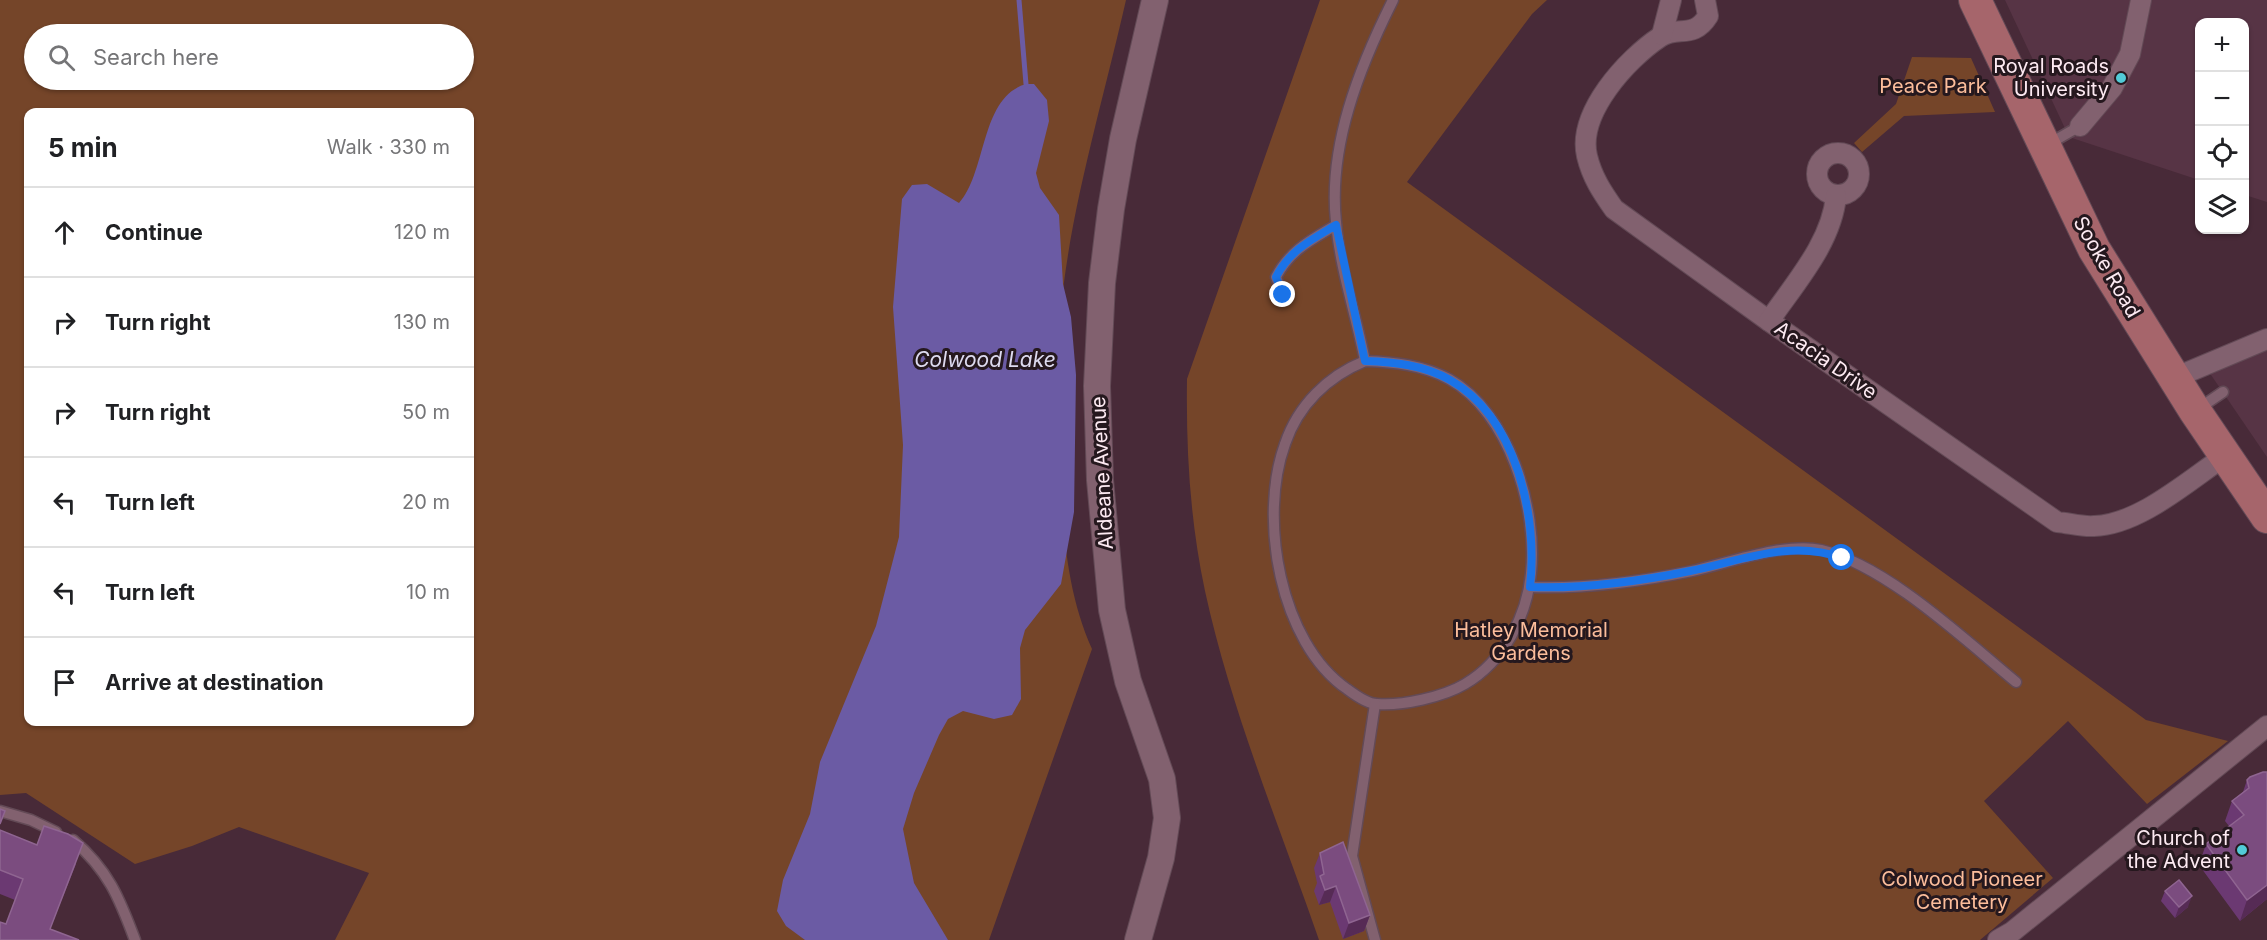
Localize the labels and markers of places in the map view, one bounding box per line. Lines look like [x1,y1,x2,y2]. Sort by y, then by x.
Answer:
place label: Royal Roads University [1993,54,2109,101]
marker: Royal Roads University [2114,71,2128,85]
place label: Church of the Advent [2127,826,2231,873]
marker: Church of the Advent [2235,843,2249,857]

